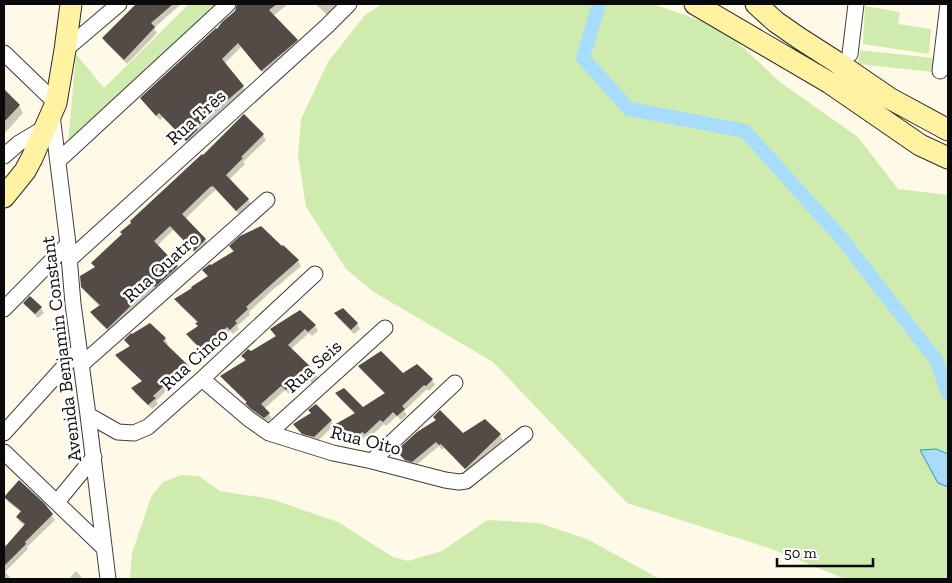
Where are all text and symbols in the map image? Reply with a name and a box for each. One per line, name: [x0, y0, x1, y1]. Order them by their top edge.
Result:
street label: Rua Três: [161, 84, 231, 150]
street label: Rua Quatro: [118, 227, 204, 307]
street label: Avenida Benjamin Constant: [36, 235, 86, 463]
street label: Rua Cinco: [156, 323, 233, 395]
street label: Rua Seis: [280, 335, 346, 397]
street label: Rua Oito: [328, 420, 404, 460]
scale bar: [777, 536, 873, 568]
text: 50 m: [784, 544, 817, 562]

